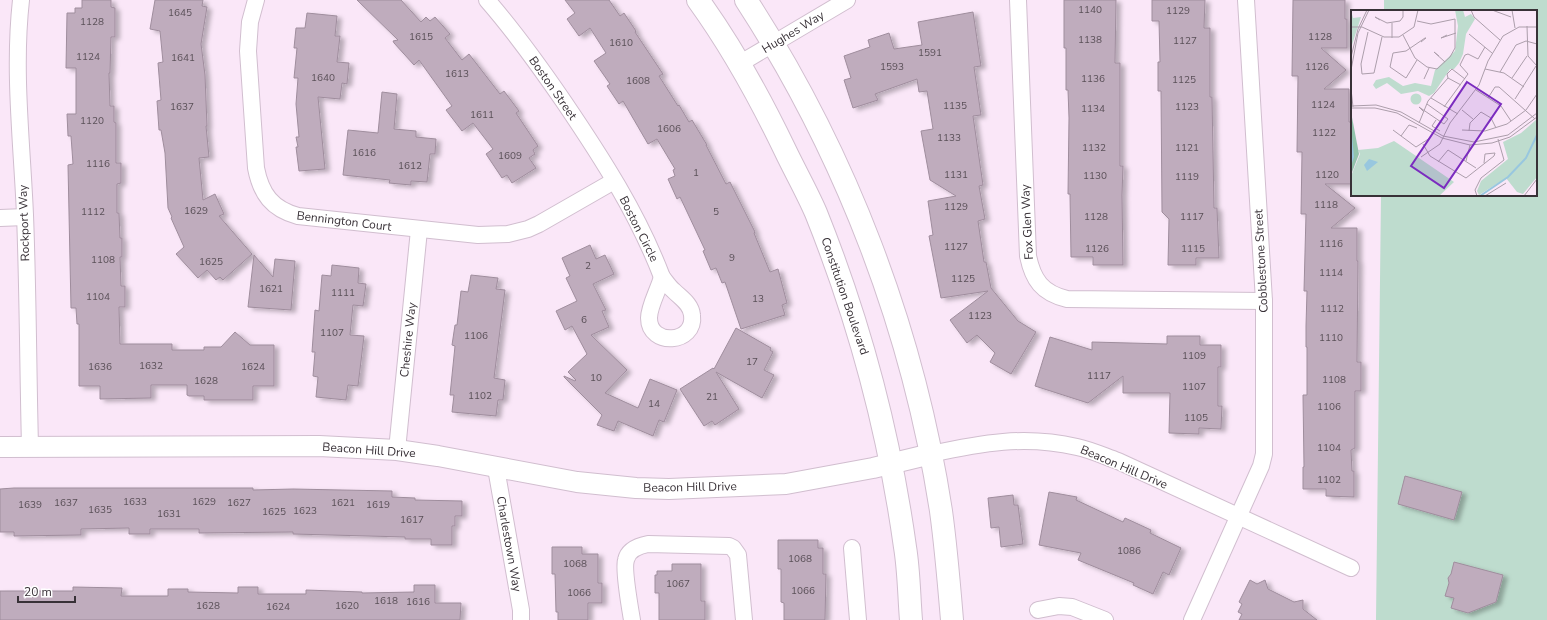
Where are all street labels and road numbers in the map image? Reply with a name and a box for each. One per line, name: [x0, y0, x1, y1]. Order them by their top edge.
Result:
street label: Hughes Way: [759, 7, 828, 57]
street label: Boston Street: [525, 53, 581, 124]
street label: Fox Glen Way: [1017, 183, 1037, 260]
street label: Rockport Way: [15, 184, 33, 262]
street label: Boston Circle: [616, 193, 662, 265]
street label: Bennington Court: [296, 207, 393, 235]
street label: Cobblestone Street: [1250, 208, 1272, 313]
street label: Constitution Boulevard: [817, 235, 873, 357]
street label: Cheshire Way: [396, 301, 420, 378]
street label: Beacon Hill Drive: [322, 439, 416, 461]
street label: Beacon Hill Drive: [1078, 441, 1170, 493]
street label: Beacon Hill Drive: [643, 478, 737, 496]
street label: Charlestown Way: [493, 495, 525, 594]

